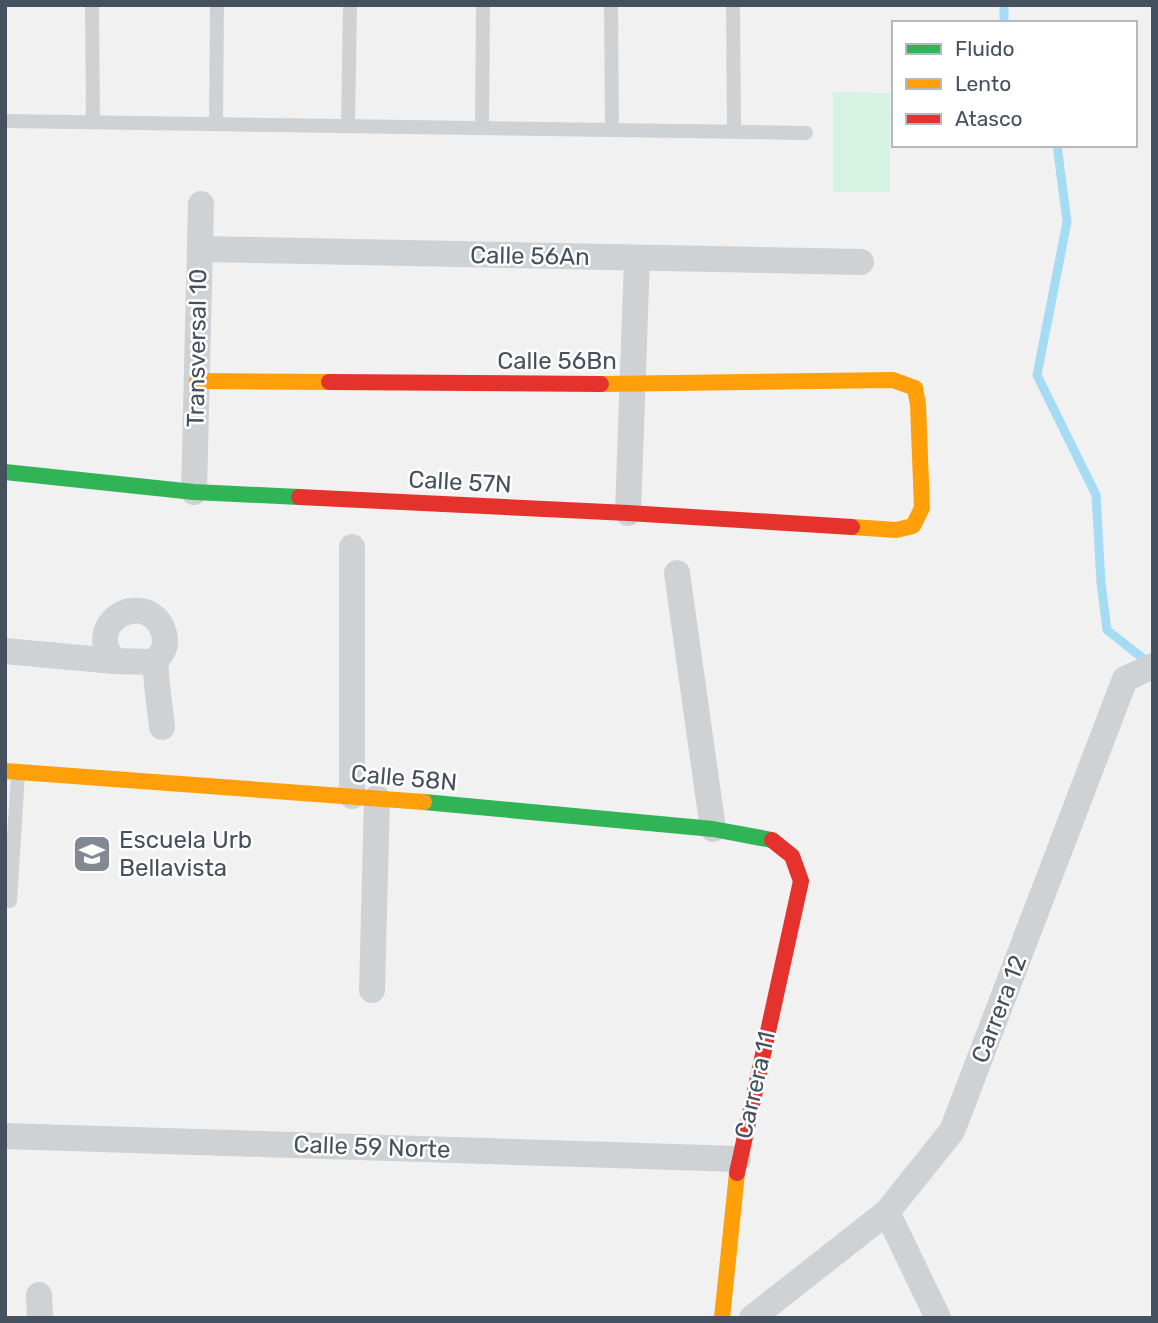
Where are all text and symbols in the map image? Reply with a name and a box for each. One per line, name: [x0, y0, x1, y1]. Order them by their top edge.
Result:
legend: [892, 21, 1137, 147]
text: Fluido: [955, 36, 1015, 61]
text: Lento: [955, 71, 1011, 96]
text: Atasco: [955, 106, 1023, 131]
street label: Calle 56An: [470, 241, 590, 271]
street label: Transversal 10: [182, 268, 212, 428]
street label: Calle 56Bn: [497, 347, 617, 375]
street label: Calle 57N: [408, 465, 512, 499]
street label: Calle 58N: [350, 759, 458, 797]
place label: Escuela Urb Bellavista: [119, 826, 252, 882]
school or university icon: Escuela Urb Bellavista: [71, 833, 113, 875]
street label: Carrera 12: [966, 951, 1032, 1067]
street label: Carrera 11: [729, 1029, 781, 1141]
street label: Calle 59 Norte: [293, 1130, 451, 1164]

